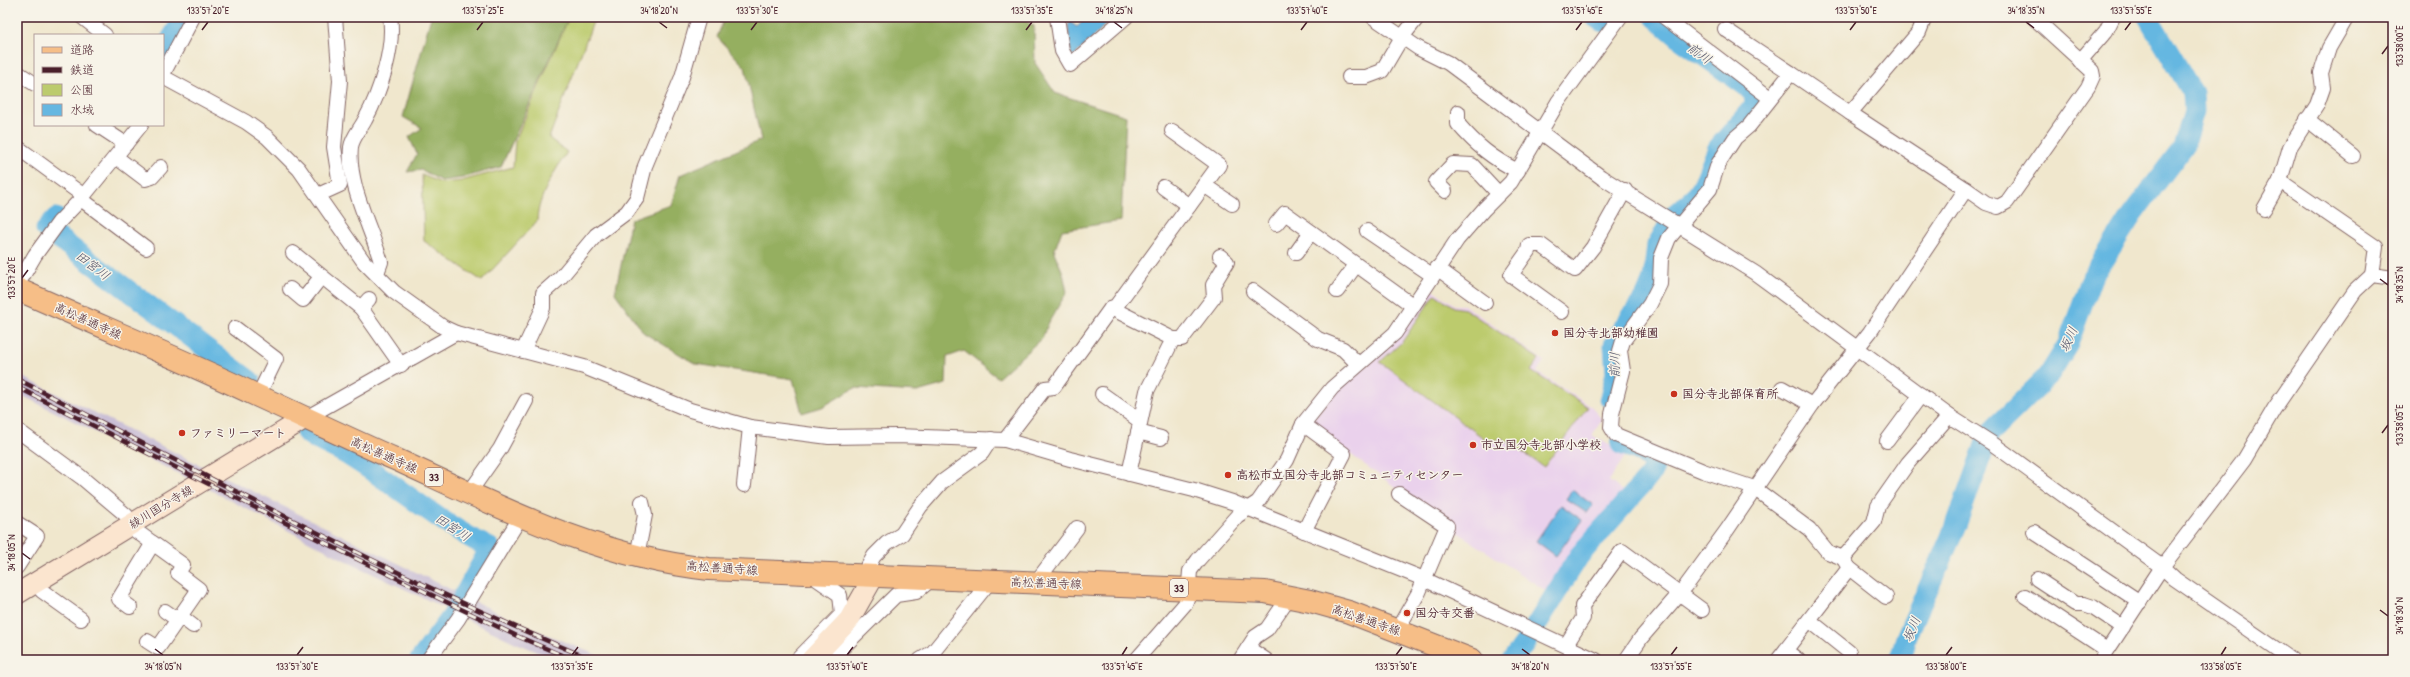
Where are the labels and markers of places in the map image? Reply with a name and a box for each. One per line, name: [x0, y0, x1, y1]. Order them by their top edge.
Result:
place label: 国分寺北部幼稚園: [1563, 324, 1659, 341]
marker: 国分寺北部幼稚園: [1550, 328, 1560, 338]
place label: 国分寺北部保育所: [1682, 385, 1779, 402]
marker: 国分寺北部保育所: [1669, 389, 1679, 399]
place label: ファミリーマート: [190, 424, 286, 441]
marker: ファミリーマート: [177, 428, 187, 438]
place label: 市立国分寺北部小学校: [1481, 436, 1601, 453]
marker: 市立国分寺北部小学校: [1468, 440, 1478, 450]
place label: 高松市立国分寺北部コミュニティセンター: [1236, 466, 1463, 483]
marker: 高松市立国分寺北部コミュニティセンター: [1223, 470, 1233, 480]
place label: 国分寺交番: [1415, 604, 1475, 621]
marker: 国分寺交番: [1402, 608, 1412, 618]

